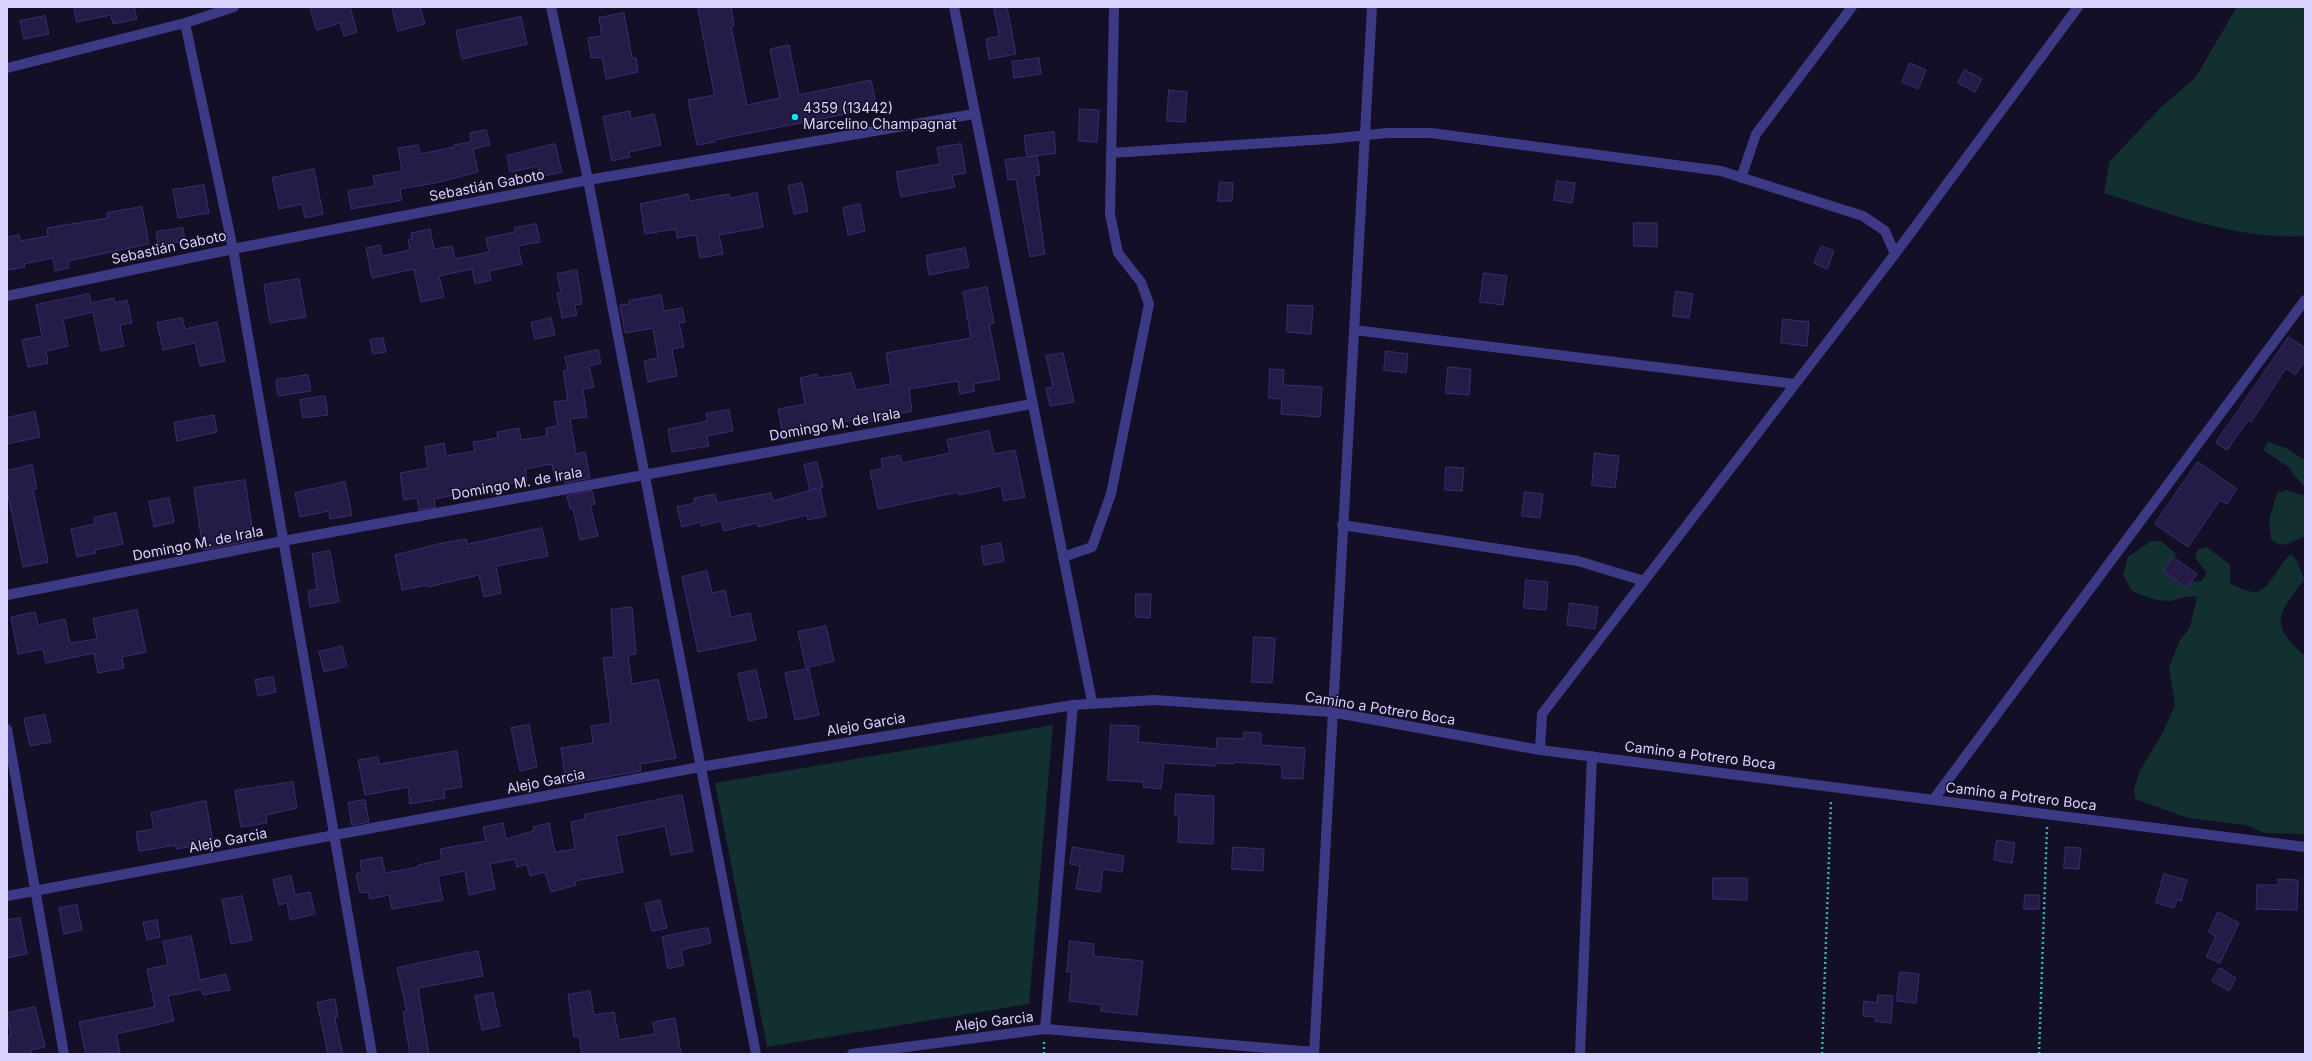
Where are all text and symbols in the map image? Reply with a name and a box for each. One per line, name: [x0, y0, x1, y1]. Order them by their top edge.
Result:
place label: 4359 (13442) Marcelino Champagnat: [803, 101, 957, 134]
marker: 4359 (13442) Marcelino Champagnat: [790, 112, 800, 122]
street label: Sebastián Gaboto: [428, 167, 546, 205]
street label: Sebastián Gaboto: [110, 228, 228, 268]
street label: Domingo M. de Irala: [768, 405, 902, 445]
street label: Domingo M. de Irala: [450, 464, 584, 504]
street label: Domingo M. de Irala: [131, 523, 265, 565]
street label: Camino a Potrero Boca: [1304, 689, 1456, 729]
street label: Alejo Garcia: [825, 710, 907, 740]
street label: Camino a Potrero Boca: [1623, 738, 1777, 774]
street label: Alejo Garcia: [505, 766, 587, 798]
street label: Camino a Potrero Boca: [1944, 779, 2098, 815]
street label: Alejo Garcia: [187, 825, 269, 857]
street label: Alejo Garcia: [954, 1009, 1034, 1035]

